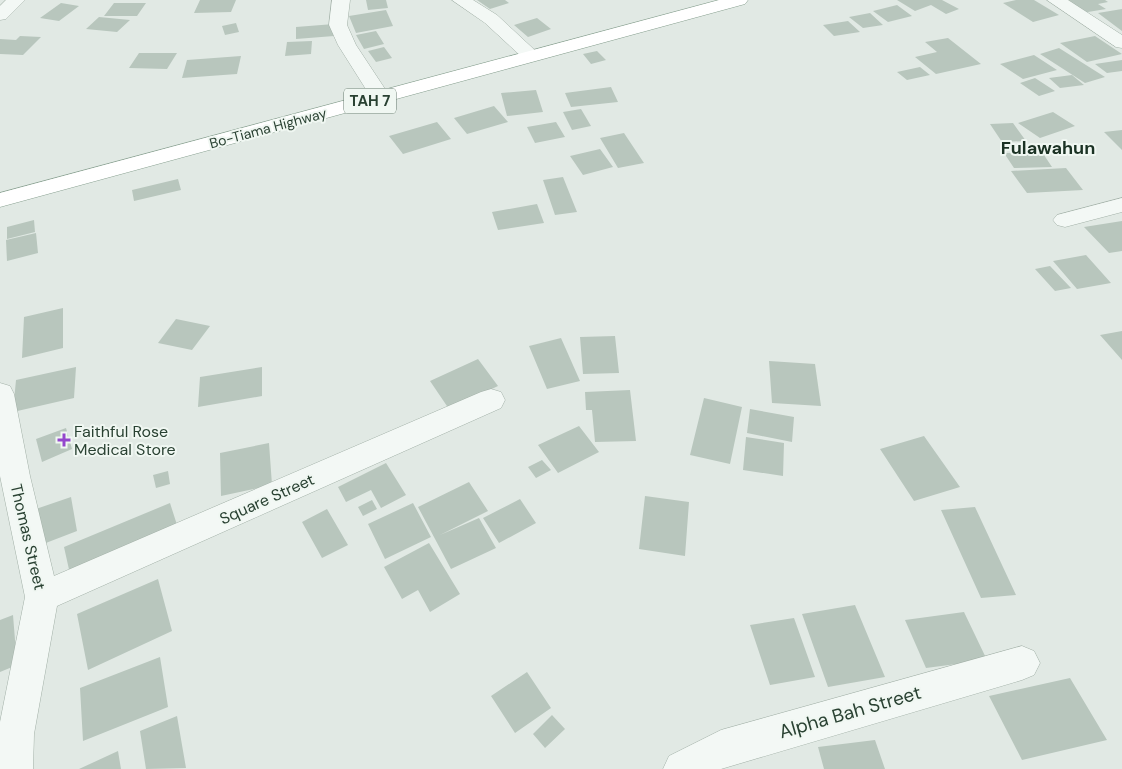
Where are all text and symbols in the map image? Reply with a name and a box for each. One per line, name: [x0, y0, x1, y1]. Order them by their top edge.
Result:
road number: TAH 7: [344, 88, 396, 114]
street label: Bo-Tiama Highway: [207, 104, 329, 152]
district label: Fulawahun: [1001, 136, 1095, 160]
place label: Faithful Rose Medical Store: [74, 421, 176, 460]
marker: Faithful Rose Medical Store: [58, 434, 70, 446]
street label: Square Street: [216, 469, 318, 529]
street label: Thomas Street: [6, 482, 50, 592]
street label: Alpha Bah Street: [776, 680, 924, 744]

